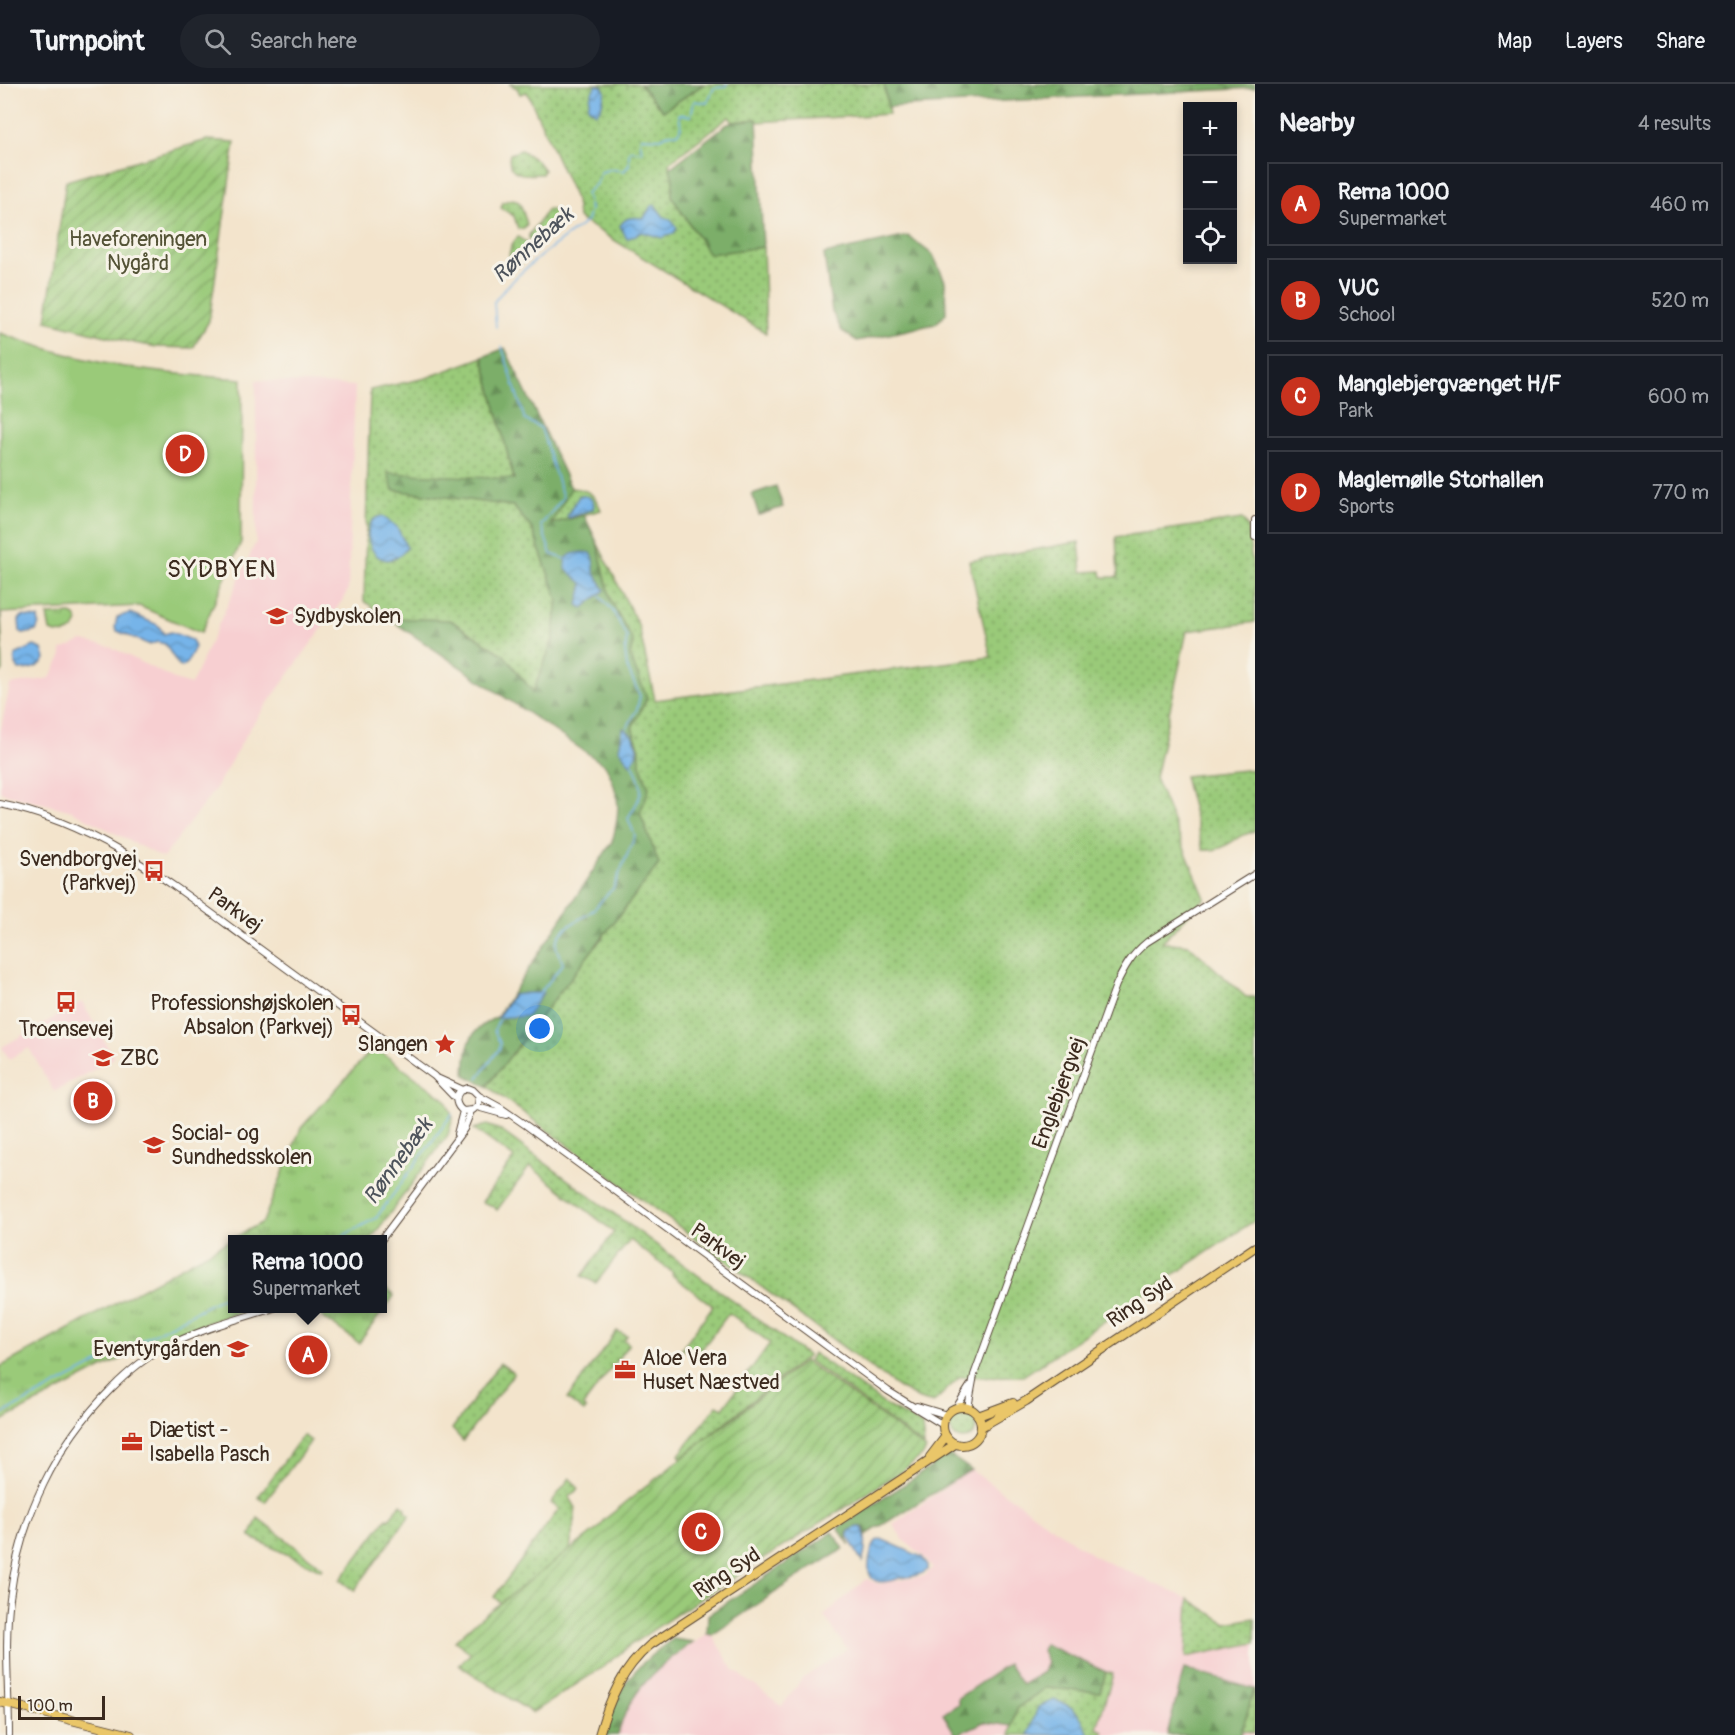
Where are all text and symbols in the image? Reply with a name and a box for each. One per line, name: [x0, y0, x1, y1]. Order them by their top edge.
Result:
search box: [180, 14, 600, 68]
text: Turnpoint: [30, 24, 144, 59]
icon: search: [201, 25, 234, 58]
text: Search here: [249, 27, 357, 55]
text: Map: [1497, 28, 1532, 55]
text: Layers: [1565, 28, 1623, 55]
text: Share: [1656, 28, 1705, 55]
map controls: [1183, 102, 1237, 264]
button: +: [1183, 102, 1237, 156]
text: Nearby: [1279, 107, 1355, 139]
text: 4 results: [1638, 111, 1711, 136]
button: −: [1183, 156, 1237, 210]
text: Rema 1000: [1338, 178, 1450, 206]
text: A: [1294, 192, 1307, 217]
text: 460 m: [1650, 192, 1709, 217]
water label: Rønnebæk: [486, 200, 581, 289]
text: Supermarket: [1338, 206, 1447, 231]
button: locate: [1183, 210, 1237, 264]
park label: Haveforeningen Nygård: [69, 226, 207, 277]
text: VUC: [1338, 274, 1379, 302]
text: B: [1295, 288, 1306, 313]
text: 520 m: [1651, 288, 1709, 313]
text: School: [1338, 302, 1395, 327]
text: Manglebjergvænget H/F: [1338, 370, 1562, 398]
text: C: [1294, 384, 1307, 409]
text: 600 m: [1648, 384, 1709, 409]
text: Park: [1338, 398, 1373, 423]
pin: D: [166, 432, 204, 476]
text: Maglemølle Storhallen: [1338, 466, 1544, 494]
text: D: [1294, 480, 1307, 505]
text: 770 m: [1652, 480, 1709, 505]
text: Sports: [1338, 494, 1394, 519]
district label: SYDBYEN: [167, 555, 277, 584]
place label: Sydbyskolen: [294, 603, 401, 630]
school or university icon: Sydbyskolen: [265, 604, 289, 628]
place label: Svendborgvej (Parkvej): [19, 846, 137, 897]
bus stop icon: Svendborgvej (Parkvej): [142, 859, 166, 883]
street label: Parkvej: [202, 881, 268, 939]
bus stop icon: Troensevej: [54, 990, 78, 1014]
place label: Professionshøjskolen Absalon (Parkvej): [150, 990, 334, 1041]
bus stop icon: Professionshøjskolen Absalon (Parkvej): [339, 1003, 363, 1027]
your location: [525, 1014, 554, 1043]
place label: Troensevej: [18, 1016, 114, 1043]
place label: Slangen: [357, 1031, 428, 1058]
place icon: Slangen: [433, 1032, 457, 1056]
street label: Englebjergvej: [1026, 1033, 1092, 1153]
place label: ZBC: [120, 1045, 159, 1072]
school or university icon: ZBC: [91, 1046, 115, 1070]
pin: B: [74, 1078, 112, 1124]
water label: Rønnebæk: [357, 1111, 440, 1210]
place label: Social- og Sundhedsskolen: [171, 1120, 312, 1171]
school or university icon: Social- og Sundhedsskolen: [142, 1133, 166, 1157]
street label: Parkvej: [685, 1217, 751, 1275]
popup: [228, 1235, 387, 1313]
text: Rema 1000: [252, 1248, 363, 1276]
street label: Ring Syd: [1102, 1270, 1178, 1334]
text: Supermarket: [252, 1276, 360, 1301]
pin: A: [288, 1332, 328, 1378]
place label: Eventyrgården: [93, 1336, 221, 1363]
school or university icon: Eventyrgården: [226, 1337, 250, 1361]
place label: Aloe Vera Huset Næstved: [642, 1345, 780, 1396]
office icon: Aloe Vera Huset Næstved: [613, 1358, 637, 1382]
place label: Diætist - Isabella Pasch: [149, 1417, 269, 1468]
office icon: Diætist - Isabella Pasch: [120, 1430, 144, 1454]
pin: C: [682, 1510, 720, 1554]
street label: Ring Syd: [689, 1541, 765, 1605]
scale bar: [18, 1693, 105, 1720]
text: 100 m: [27, 1696, 73, 1716]

